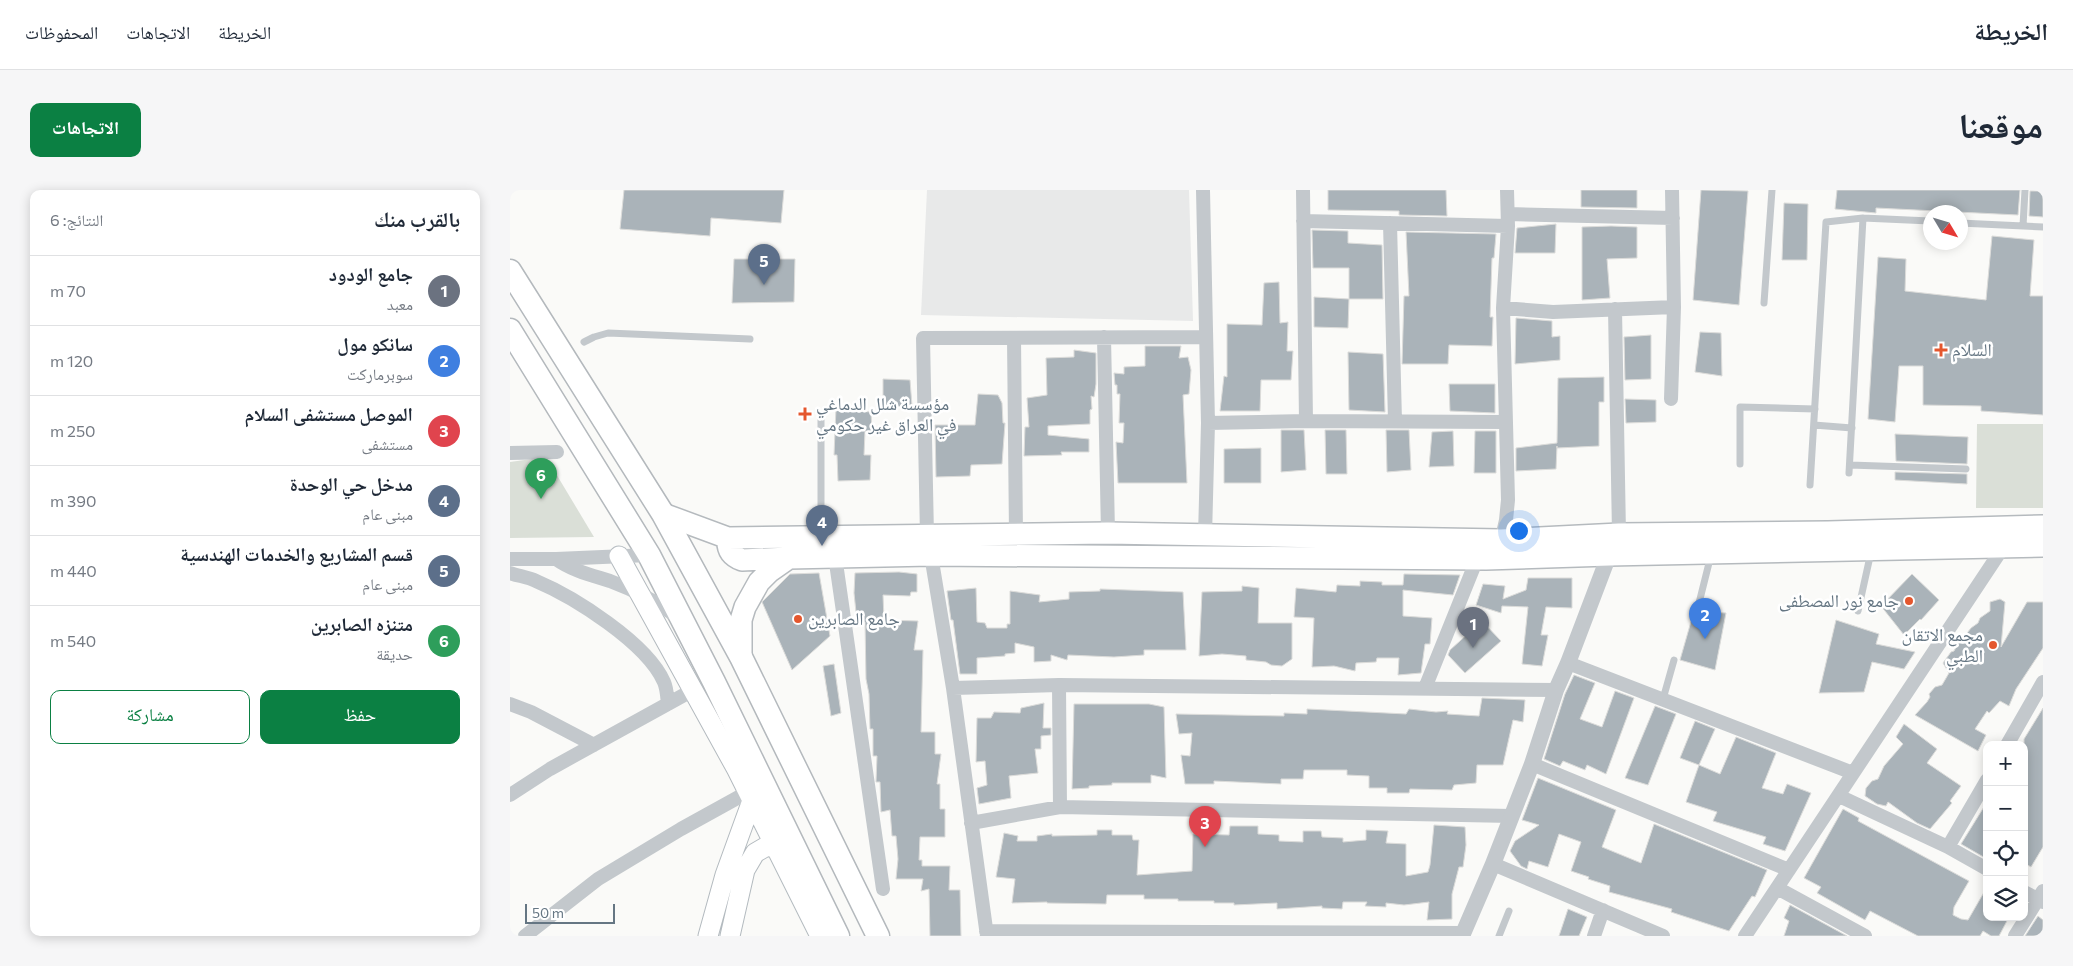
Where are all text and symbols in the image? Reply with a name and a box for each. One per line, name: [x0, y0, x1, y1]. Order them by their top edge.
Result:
text: الخريطة: [1974, 16, 2048, 45]
text: المحفوظات: [25, 21, 98, 43]
text: الاتجاهات: [126, 21, 190, 43]
text: الخريطة: [218, 21, 271, 43]
text: موقعنا: [1958, 102, 2043, 145]
button: الاتجاهات: [30, 103, 141, 157]
north arrow: [1923, 205, 1968, 250]
text: بالقرب منك: [374, 206, 460, 231]
text: النتائج: 6: [50, 210, 103, 229]
pin: 5: [748, 244, 780, 285]
text: جامع الودود: [329, 262, 413, 285]
text: 70 m: [50, 281, 86, 300]
text: 1: [440, 281, 448, 300]
text: معبد: [387, 294, 413, 313]
text: سانكو مول: [337, 332, 413, 355]
place label: السلام: [1952, 338, 1992, 362]
marker: السلام: [1934, 343, 1948, 357]
text: 120 m: [50, 351, 93, 370]
text: 2: [439, 351, 449, 370]
text: سوبرماركت: [347, 364, 413, 383]
place label: مؤسسة شلل الدماغي في العراق غير حكومي: [816, 392, 957, 440]
text: الموصل مستشفى السلام: [245, 402, 413, 425]
marker: مؤسسة شلل الدماغي في العراق غير حكومي: [798, 407, 812, 421]
text: 250 m: [50, 421, 96, 440]
text: 3: [439, 421, 449, 440]
text: مستشفى: [362, 434, 413, 453]
pin: 6: [525, 458, 557, 499]
text: مدخل حي الوحدة: [290, 472, 413, 495]
text: 390 m: [50, 491, 96, 510]
text: 4: [439, 491, 449, 510]
text: مبنى عام: [362, 504, 413, 523]
pin: 4: [806, 505, 838, 546]
your location: [1506, 518, 1532, 544]
text: قسم المشاريع والخدمات الهندسية: [180, 542, 413, 565]
text: 440 m: [50, 561, 97, 580]
text: 5: [439, 561, 449, 580]
text: مبنى عام: [362, 574, 413, 593]
place label: جامع نور المصطفى: [1779, 589, 1899, 613]
marker: جامع نور المصطفى: [1903, 595, 1915, 607]
pin: 2: [1689, 598, 1721, 639]
place label: جامع الصابرين: [808, 607, 900, 631]
pin: 1: [1457, 607, 1489, 648]
text: متنزه الصابرين: [311, 612, 413, 635]
marker: جامع الصابرين: [792, 613, 804, 625]
place label: مجمع الاتقان الطبي: [1901, 623, 1983, 671]
text: 540 m: [50, 631, 96, 650]
text: 6: [439, 631, 449, 650]
marker: مجمع الاتقان الطبي: [1987, 639, 1999, 651]
text: حديقة: [376, 644, 413, 663]
button: مشاركة: [50, 690, 250, 744]
button: حفظ: [260, 690, 460, 744]
map controls: [1983, 741, 2028, 921]
button: +: [1983, 741, 2028, 786]
button: −: [1983, 786, 2028, 831]
pin: 3: [1189, 806, 1221, 847]
button: locate: [1983, 831, 2028, 876]
button: layers: [1983, 876, 2028, 921]
scale bar: [525, 901, 615, 924]
text: 50 m: [532, 904, 564, 921]

